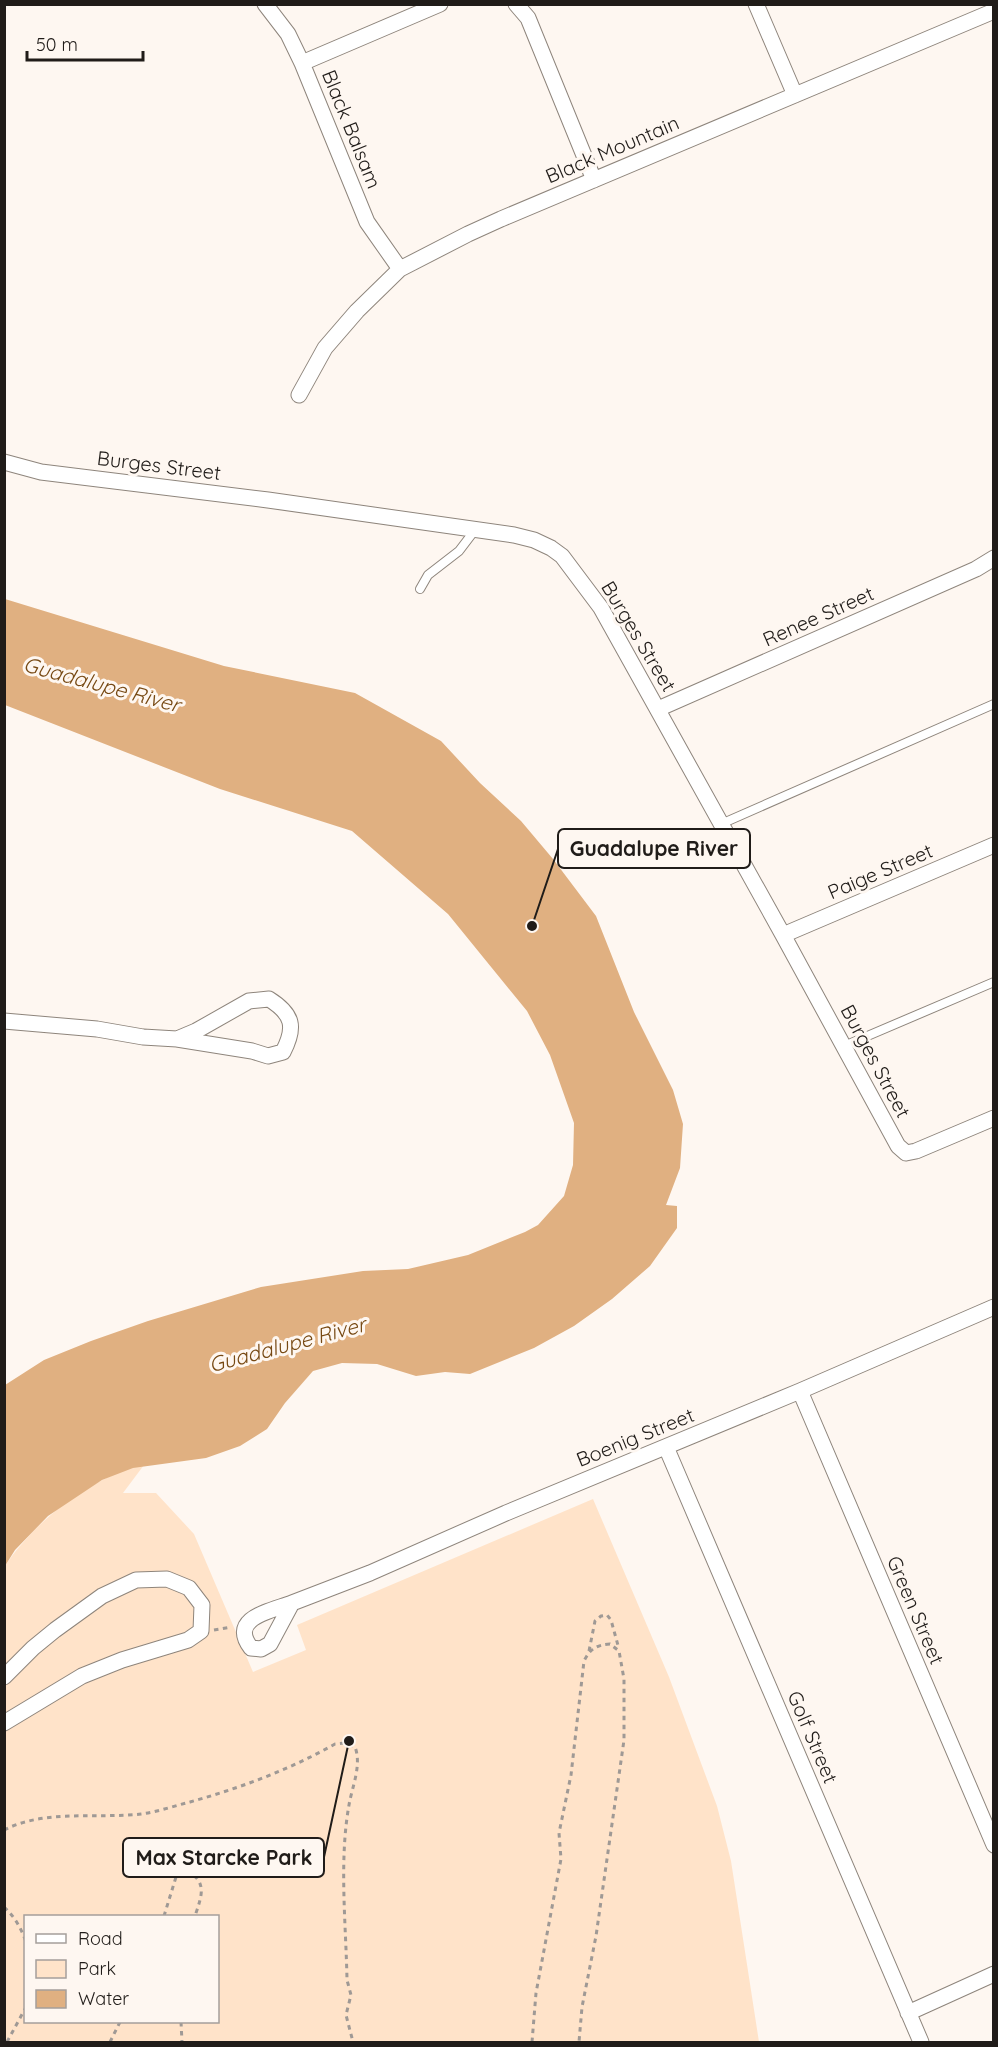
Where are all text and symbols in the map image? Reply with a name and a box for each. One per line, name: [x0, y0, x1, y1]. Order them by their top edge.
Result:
scale bar: [27, 24, 142, 62]
text: 50 m: [36, 33, 78, 56]
street label: Black Balsam: [317, 66, 387, 192]
street label: Black Mountain: [542, 110, 682, 188]
street label: Burges Street: [96, 445, 223, 485]
street label: Burges Street: [596, 576, 682, 696]
street label: Renee Street: [759, 580, 878, 652]
water label: Guadalupe River: [21, 651, 186, 718]
callout: Guadalupe River: [558, 829, 750, 868]
text: Guadalupe River: [570, 835, 738, 861]
street label: Paige Street: [824, 838, 936, 904]
street label: Burges Street: [836, 1000, 916, 1122]
water label: Guadalupe River: [206, 1310, 371, 1377]
street label: Boenig Street: [572, 1402, 698, 1472]
street label: Green Street: [882, 1552, 950, 1668]
street label: Golf Street: [782, 1687, 844, 1787]
callout: Max Starcke Park: [123, 1838, 324, 1877]
text: Max Starcke Park: [136, 1844, 313, 1870]
legend: [24, 1915, 219, 2023]
text: Road: [78, 1927, 123, 1950]
text: Park: [78, 1957, 116, 1980]
text: Water: [78, 1987, 129, 2010]

